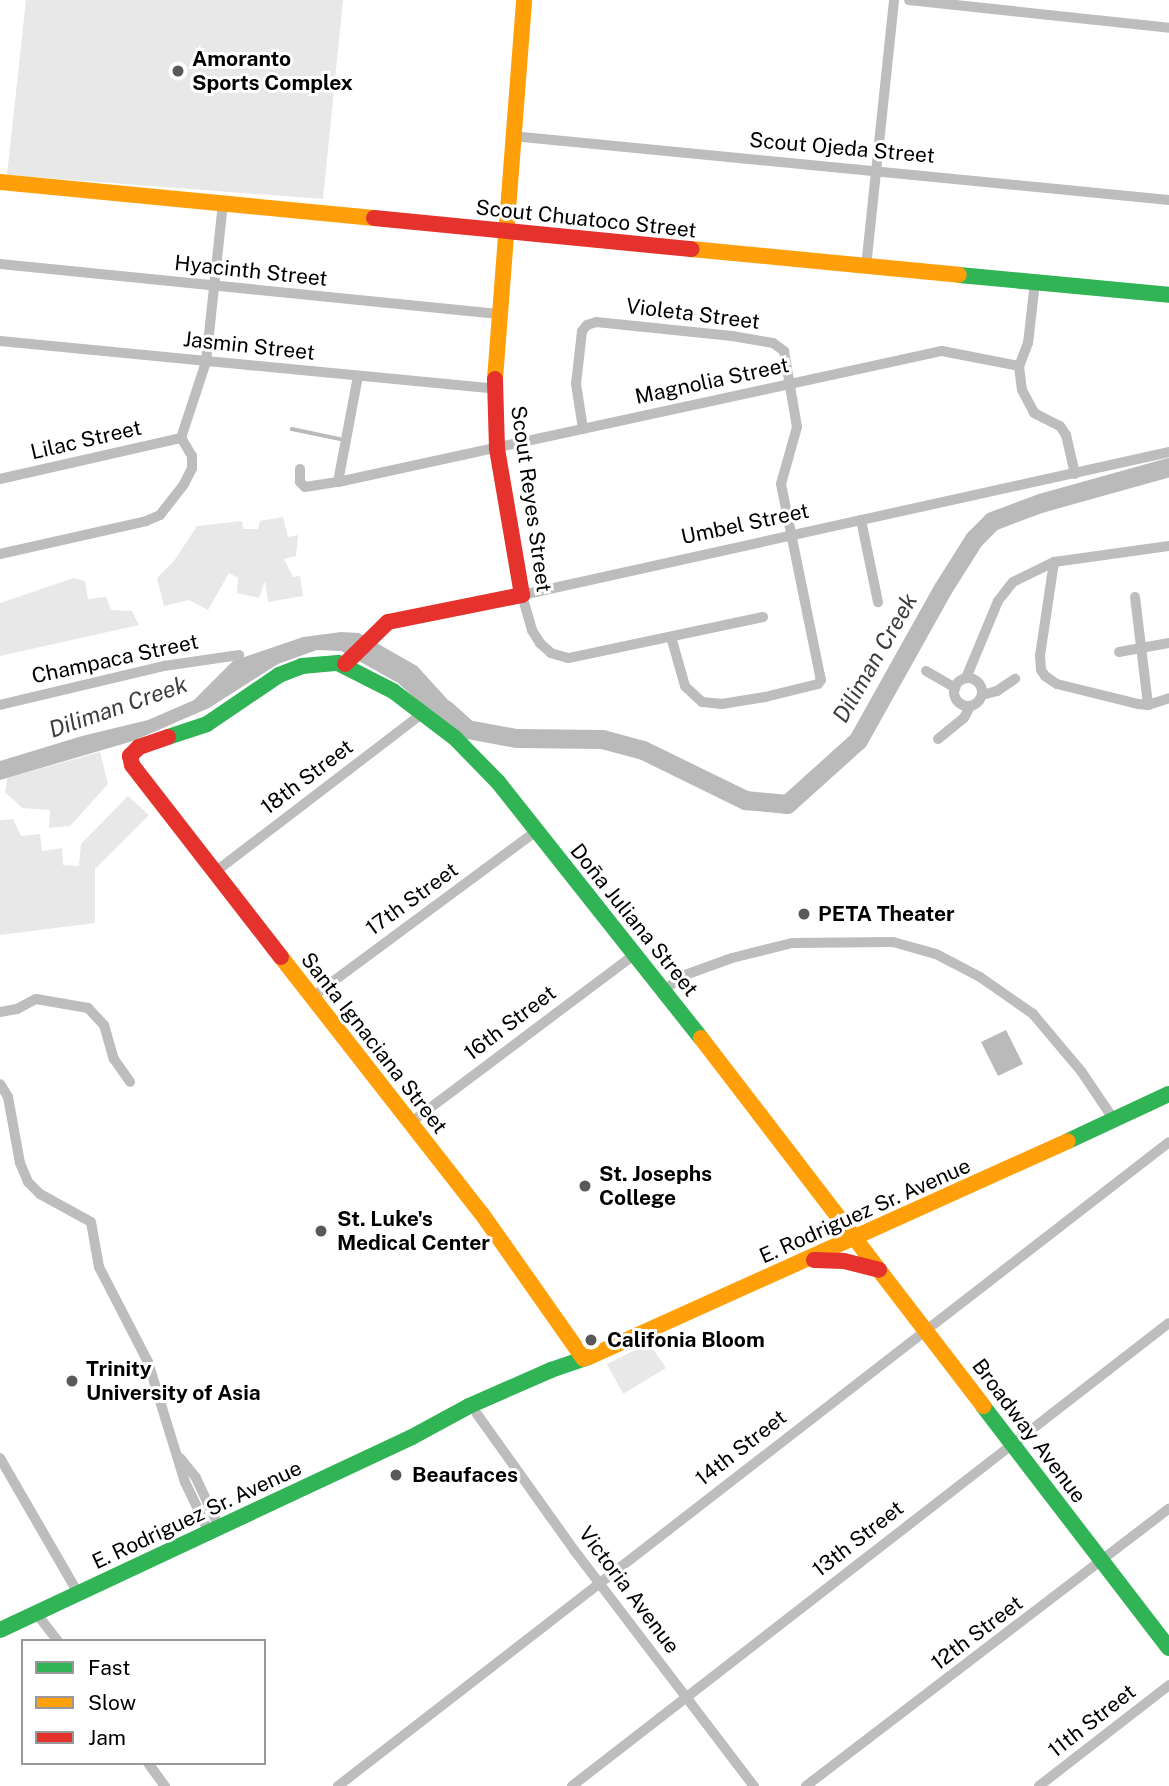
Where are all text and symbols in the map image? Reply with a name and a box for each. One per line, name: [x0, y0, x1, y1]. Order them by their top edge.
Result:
place label: Amoranto Sports Complex: [192, 46, 353, 96]
marker: Amoranto Sports Complex: [170, 63, 186, 79]
street label: Scout Ojeda Street: [748, 127, 936, 169]
street label: Scout Chuatoco Street: [474, 195, 698, 243]
street label: Hyacinth Street: [173, 250, 329, 292]
street label: Violeta Street: [625, 293, 761, 335]
street label: Jasmin Street: [182, 327, 316, 365]
street label: Magnolia Street: [633, 352, 791, 410]
street label: Scout Reyes Street: [505, 404, 557, 594]
street label: Lilac Street: [28, 415, 144, 465]
street label: Umbel Street: [679, 498, 811, 550]
water label: Diliman Creek: [827, 588, 923, 728]
street label: Champaca Street: [29, 629, 201, 689]
water label: Diliman Creek: [45, 670, 191, 744]
street label: 18th Street: [256, 734, 358, 820]
street label: Doña Juliana Street: [565, 839, 703, 1001]
street label: 17th Street: [361, 857, 463, 941]
place label: PETA Theater: [818, 901, 955, 927]
marker: PETA Theater: [796, 906, 812, 922]
street label: Santa Ignaciana Street: [295, 947, 453, 1139]
street label: 16th Street: [459, 980, 561, 1066]
street label: E. Rodriguez Sr. Avenue: [755, 1153, 975, 1269]
place label: St. Josephs College: [599, 1161, 712, 1211]
marker: St. Josephs College: [577, 1178, 593, 1194]
place label: St. Luke's Medical Center: [337, 1206, 490, 1256]
marker: St. Luke's Medical Center: [311, 1221, 331, 1241]
place label: Califonia Bloom: [607, 1327, 765, 1353]
marker: Califonia Bloom: [581, 1330, 601, 1350]
street label: Broadway Avenue: [967, 1354, 1091, 1508]
place label: Trinity University of Asia: [86, 1356, 261, 1406]
marker: Trinity University of Asia: [64, 1373, 80, 1389]
street label: 14th Street: [691, 1405, 791, 1491]
street label: E. Rodriguez Sr. Avenue: [88, 1455, 306, 1575]
place label: Beaufaces: [412, 1462, 518, 1488]
marker: Beaufaces: [386, 1465, 406, 1485]
street label: 13th Street: [807, 1496, 909, 1582]
street label: Victoria Avenue: [573, 1522, 685, 1658]
street label: 12th Street: [926, 1591, 1028, 1675]
legend: [21, 1639, 266, 1765]
text: Fast: [88, 1655, 130, 1680]
street label: 11th Street: [1043, 1679, 1141, 1763]
text: Slow: [88, 1690, 136, 1715]
text: Jam: [88, 1725, 126, 1750]

